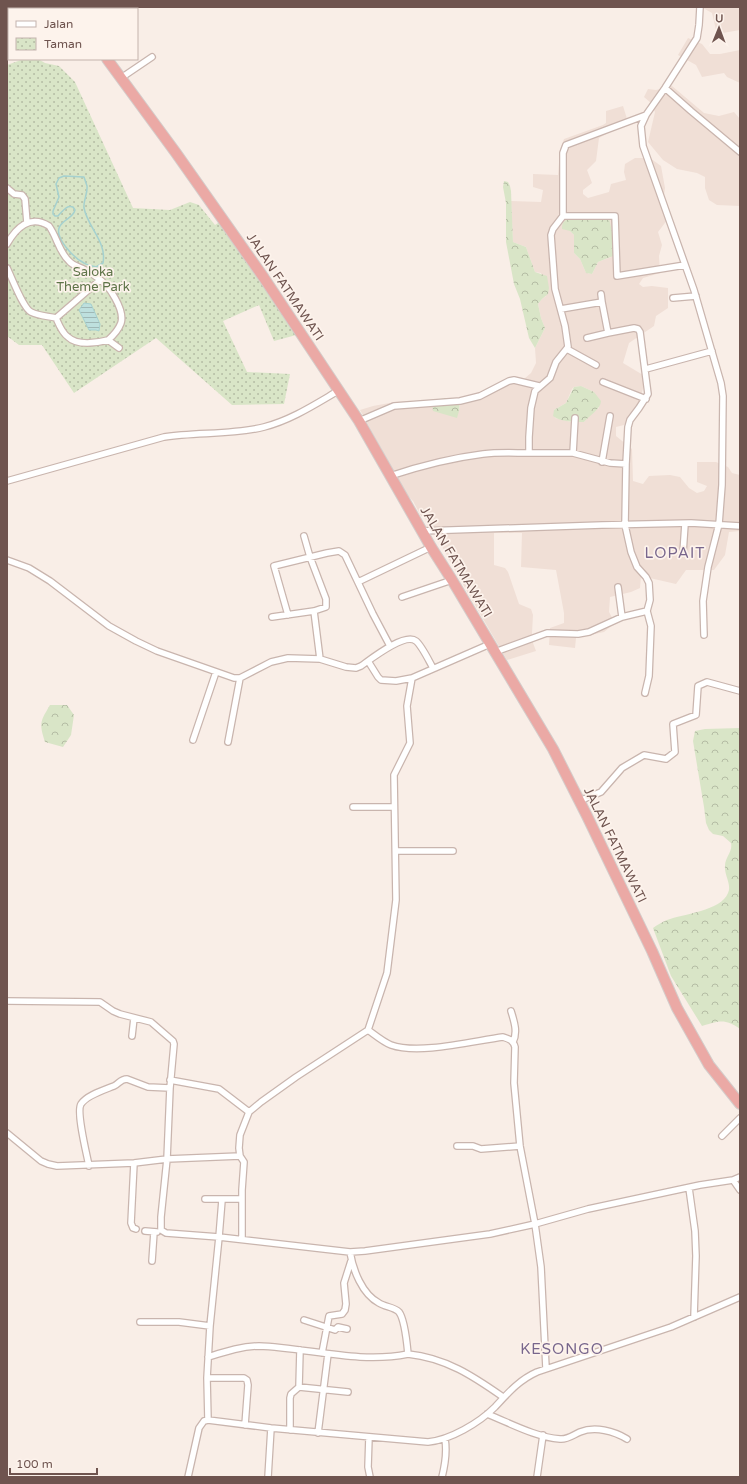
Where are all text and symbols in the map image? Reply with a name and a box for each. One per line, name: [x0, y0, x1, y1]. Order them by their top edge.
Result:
legend: [8, 8, 138, 60]
north arrow: [699, 8, 739, 48]
text: U: [715, 12, 723, 25]
text: Jalan: [44, 17, 73, 31]
text: Taman: [44, 37, 82, 51]
street label: JALAN FATMAWATI: [243, 230, 327, 344]
park label: Saloka Theme Park: [56, 264, 130, 295]
street label: JALAN FATMAWATI: [417, 504, 495, 620]
district label: LOPAIT: [645, 544, 705, 562]
street label: JALAN FATMAWATI: [580, 785, 650, 905]
district label: KESONGO: [520, 1340, 604, 1358]
scale bar: [10, 1450, 97, 1476]
text: 100 m: [16, 1457, 53, 1471]

